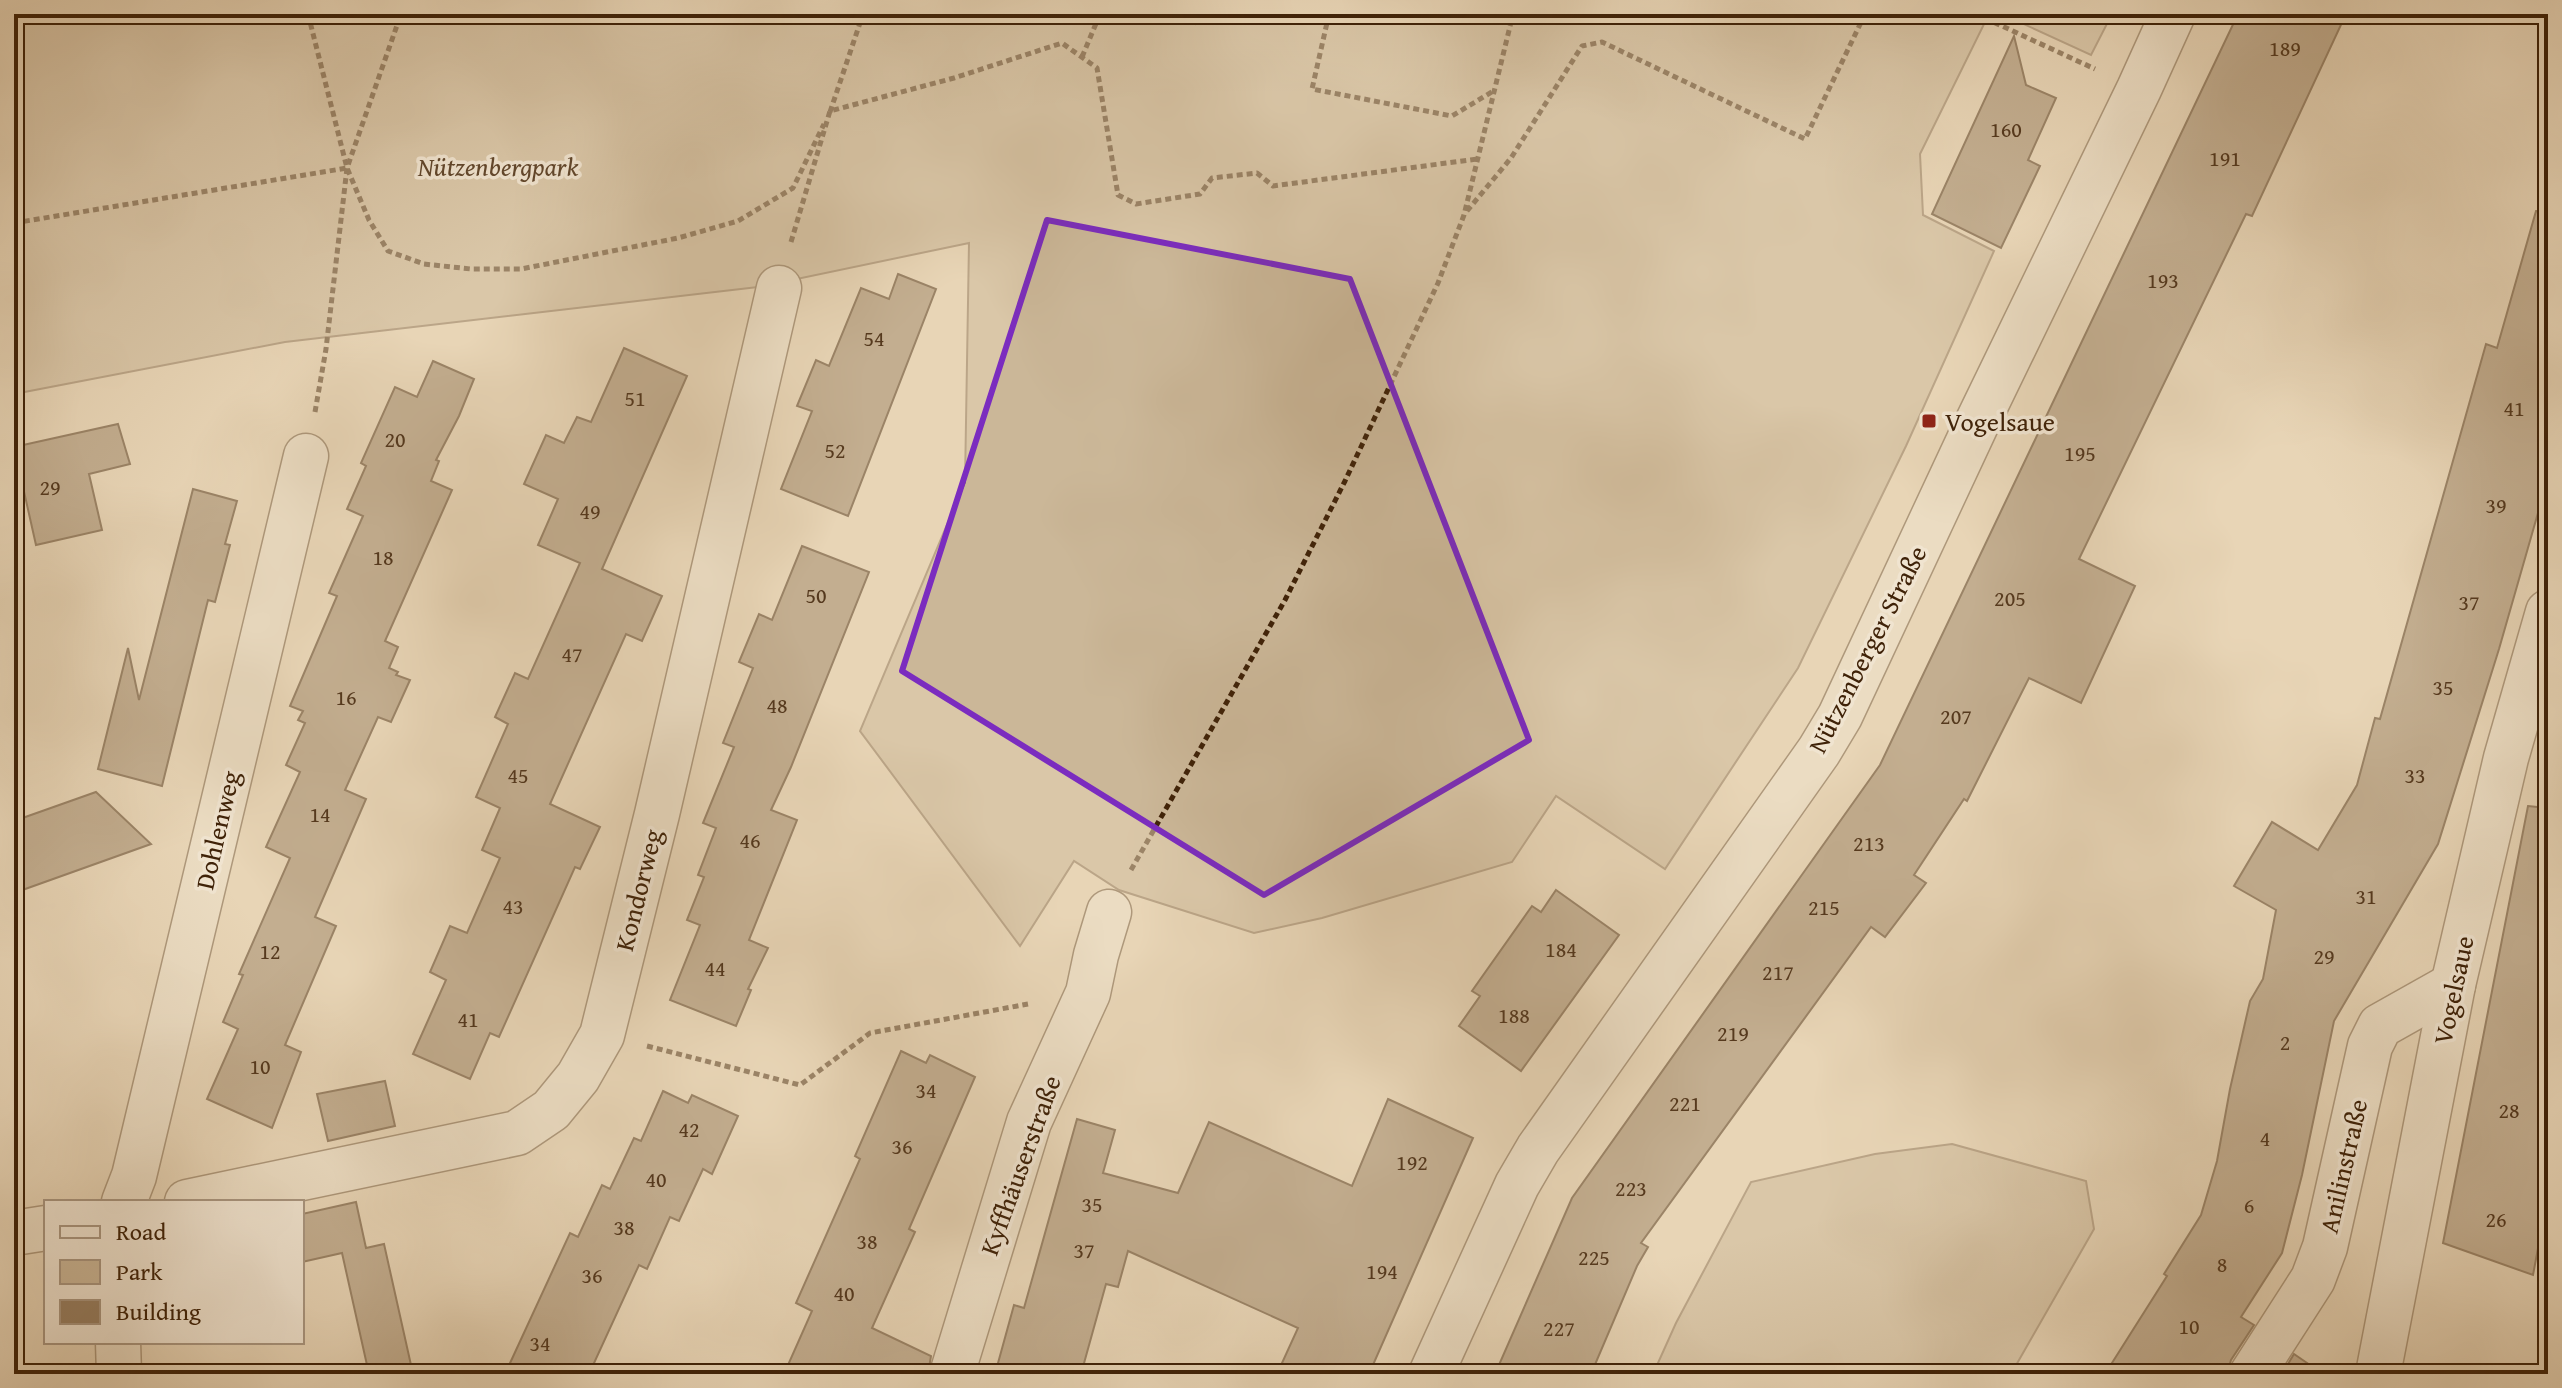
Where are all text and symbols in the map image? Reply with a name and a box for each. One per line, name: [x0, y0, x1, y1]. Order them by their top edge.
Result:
house number: 189: [2269, 32, 2301, 64]
house number: 160: [1990, 113, 2022, 145]
house number: 191: [2209, 142, 2241, 174]
park label: Nützenbergpark: [417, 147, 578, 186]
house number: 193: [2147, 264, 2179, 296]
house number: 54: [863, 322, 885, 354]
house number: 51: [624, 382, 646, 414]
house number: 41: [2503, 392, 2525, 424]
place label: Vogelsaue: [1945, 402, 2055, 441]
marker: Vogelsaue: [1920, 412, 1938, 430]
house number: 20: [384, 423, 406, 455]
house number: 52: [824, 434, 846, 466]
house number: 195: [2064, 437, 2096, 469]
house number: 29: [39, 471, 61, 503]
house number: 39: [2485, 489, 2507, 521]
house number: 49: [579, 495, 601, 527]
street label: Nützenberger Straße: [1798, 538, 1936, 760]
house number: 18: [372, 541, 394, 573]
house number: 50: [805, 579, 827, 611]
house number: 205: [1994, 582, 2026, 614]
house number: 37: [2458, 586, 2480, 618]
house number: 47: [561, 638, 583, 670]
house number: 35: [2432, 671, 2454, 703]
house number: 16: [335, 681, 357, 713]
house number: 48: [766, 689, 788, 721]
house number: 207: [1940, 700, 1972, 732]
house number: 45: [507, 759, 529, 791]
house number: 33: [2404, 759, 2426, 791]
street label: Dohlenweg: [184, 767, 250, 893]
house number: 14: [309, 798, 331, 830]
house number: 46: [739, 824, 761, 856]
street label: Kondorweg: [604, 825, 672, 955]
house number: 213: [1853, 827, 1885, 859]
house number: 31: [2355, 880, 2377, 912]
house number: 43: [502, 890, 524, 922]
house number: 215: [1808, 891, 1840, 923]
street label: Vogelsaue: [2422, 932, 2484, 1048]
house number: 184: [1545, 933, 1577, 965]
house number: 12: [259, 935, 281, 967]
house number: 29: [2313, 940, 2335, 972]
house number: 44: [704, 952, 726, 984]
house number: 217: [1762, 956, 1794, 988]
house number: 188: [1498, 999, 1530, 1031]
house number: 41: [457, 1003, 479, 1035]
house number: 219: [1717, 1017, 1749, 1049]
house number: 2: [2280, 1026, 2290, 1058]
house number: 10: [249, 1050, 271, 1082]
street label: Kyffhäuserstraße: [969, 1070, 1071, 1260]
house number: 34: [915, 1074, 937, 1106]
house number: 221: [1669, 1087, 1701, 1119]
house number: 28: [2498, 1094, 2520, 1126]
street label: Anilinstraße: [2309, 1095, 2377, 1237]
house number: 42: [678, 1113, 700, 1145]
house number: 4: [2260, 1122, 2270, 1154]
house number: 36: [891, 1130, 913, 1162]
house number: 192: [1396, 1146, 1428, 1178]
house number: 40: [645, 1163, 667, 1195]
house number: 223: [1615, 1172, 1647, 1204]
house number: 35: [1081, 1188, 1103, 1220]
house number: 6: [2244, 1189, 2254, 1221]
legend: [44, 1200, 304, 1344]
house number: 26: [2485, 1203, 2507, 1235]
house number: 38: [613, 1211, 635, 1243]
text: Road: [116, 1214, 166, 1249]
house number: 38: [856, 1225, 878, 1257]
house number: 37: [1073, 1234, 1095, 1266]
house number: 225: [1578, 1241, 1610, 1273]
house number: 8: [2217, 1248, 2227, 1280]
text: Park: [116, 1254, 163, 1289]
house number: 194: [1366, 1255, 1398, 1287]
house number: 36: [581, 1259, 603, 1291]
house number: 40: [833, 1277, 855, 1309]
text: Building: [116, 1294, 201, 1329]
house number: 10: [2178, 1310, 2200, 1342]
house number: 227: [1543, 1312, 1575, 1344]
house number: 34: [529, 1327, 551, 1359]

